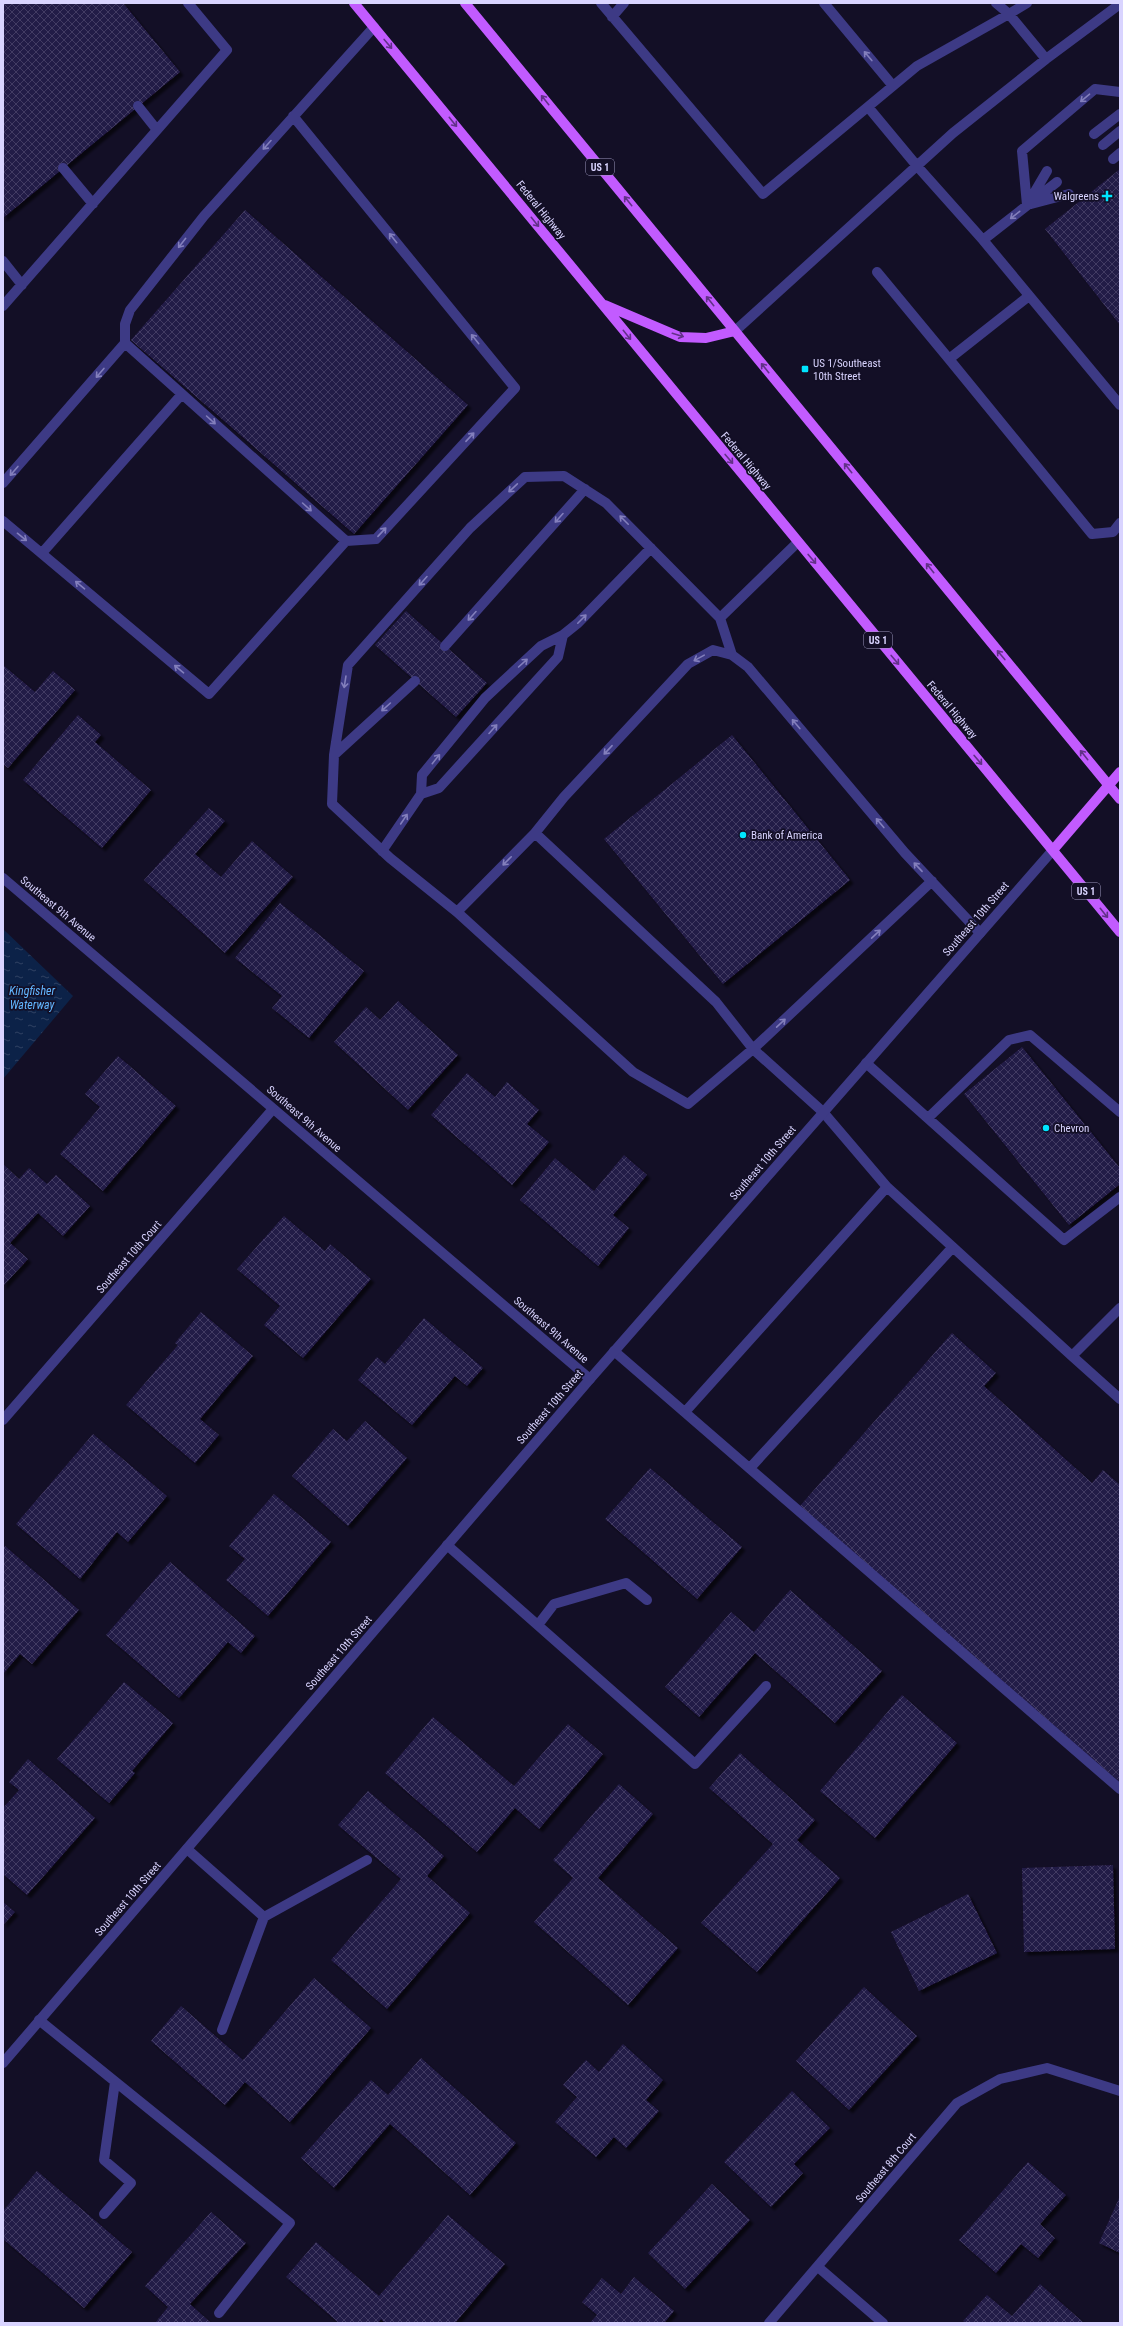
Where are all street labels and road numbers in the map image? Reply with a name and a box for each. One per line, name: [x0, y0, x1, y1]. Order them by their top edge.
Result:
road number: US 1: [586, 159, 614, 175]
street label: Federal Highway: [513, 178, 569, 242]
street label: Federal Highway: [718, 429, 774, 493]
road number: US 1: [864, 632, 892, 648]
street label: Federal Highway: [924, 678, 980, 742]
street label: Southeast 9th Avenue: [18, 874, 98, 944]
street label: Southeast 10th Street: [940, 879, 1012, 959]
road number: US 1: [1072, 883, 1100, 899]
street label: Southeast 9th Avenue: [264, 1083, 344, 1155]
street label: Southeast 10th Street: [727, 1123, 799, 1203]
street label: Southeast 10th Court: [94, 1218, 164, 1296]
street label: Southeast 9th Avenue: [511, 1294, 591, 1366]
street label: Southeast 10th Street: [514, 1367, 586, 1447]
street label: Southeast 10th Street: [303, 1613, 375, 1693]
street label: Southeast 10th Street: [92, 1859, 164, 1939]
street label: Southeast 8th Court: [853, 2131, 919, 2205]

